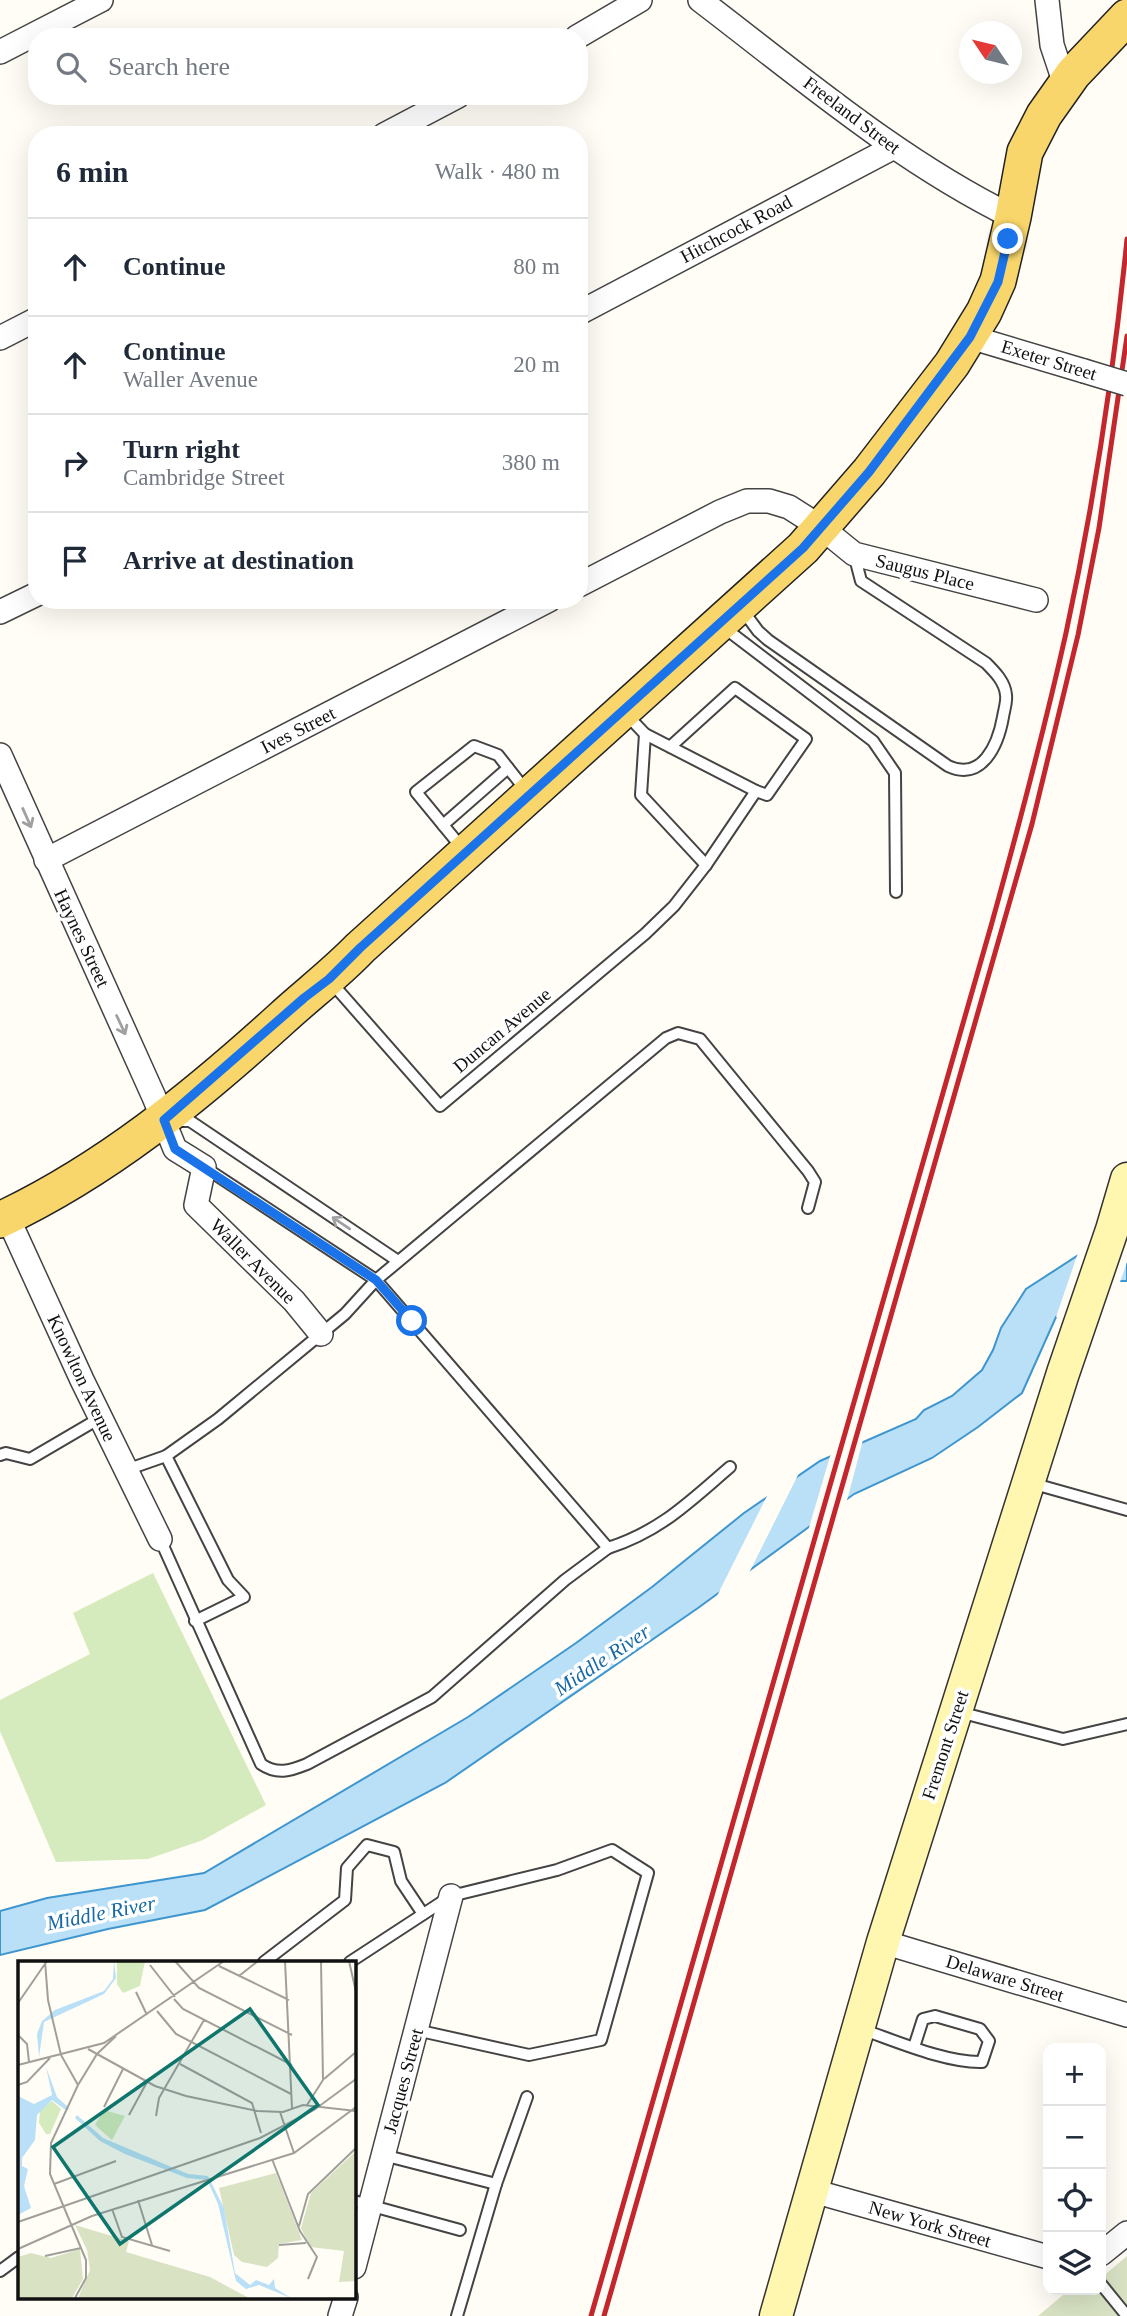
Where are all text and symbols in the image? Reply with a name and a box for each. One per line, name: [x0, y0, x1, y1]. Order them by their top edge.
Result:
north arrow: [959, 21, 1022, 84]
search box: [28, 28, 588, 105]
icon: search: [52, 48, 90, 86]
text: Search here: [108, 52, 230, 81]
street label: Freeland Street: [800, 72, 905, 159]
text: 6 min: [56, 155, 129, 188]
text: Walk · 480 m: [435, 159, 560, 184]
street label: Hitchcock Road: [677, 191, 796, 267]
route end: [992, 223, 1023, 254]
icon: ahead: [56, 248, 94, 286]
text: Continue: [123, 252, 226, 281]
text: 80 m: [513, 254, 560, 279]
street label: Exeter Street: [999, 336, 1100, 385]
text: Continue: [123, 337, 226, 366]
icon: ahead: [56, 346, 94, 384]
text: 20 m: [513, 352, 560, 377]
text: Waller Avenue: [123, 367, 258, 392]
text: Turn right: [123, 435, 240, 464]
icon: right: [56, 444, 94, 482]
text: 380 m: [502, 450, 560, 475]
text: Cambridge Street: [123, 465, 285, 490]
icon: arrive: [56, 542, 94, 580]
text: Arrive at destination: [123, 546, 354, 575]
street label: Saugus Place: [874, 550, 976, 594]
street label: Ives Street: [257, 702, 339, 758]
one-way arrow: [22, 807, 35, 828]
street label: Haynes Street: [50, 885, 114, 991]
street label: Duncan Avenue: [449, 983, 555, 1077]
one-way arrow: [115, 1014, 129, 1035]
street label: Waller Avenue: [206, 1214, 300, 1308]
one-way arrow: [332, 1215, 352, 1229]
route start: [396, 1305, 427, 1336]
street label: Knowlton Avenue: [43, 1311, 121, 1445]
water label: Middle River: [549, 1619, 655, 1701]
street label: Fremont Street: [917, 1687, 973, 1802]
water label: Middle River: [44, 1891, 158, 1935]
street label: Delaware Street: [944, 1950, 1067, 2006]
inset map: [18, 1961, 355, 2298]
street label: Jacques Street: [379, 2025, 427, 2136]
map controls: [1043, 2043, 1106, 2295]
button: +: [1043, 2043, 1106, 2106]
button: −: [1043, 2106, 1106, 2169]
button: locate: [1043, 2169, 1106, 2232]
street label: New York Street: [866, 2197, 994, 2252]
button: layers: [1043, 2232, 1106, 2295]

